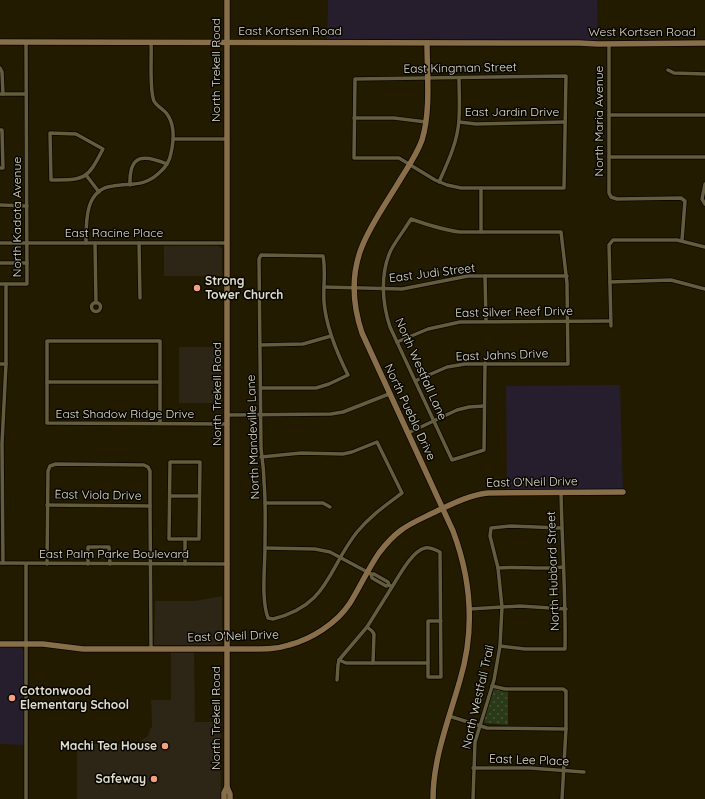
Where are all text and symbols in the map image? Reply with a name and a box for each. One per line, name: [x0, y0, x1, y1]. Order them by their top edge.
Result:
street label: North Trekell Road: [208, 18, 223, 122]
street label: East Kortsen Road: [238, 23, 342, 38]
street label: West Kortsen Road: [588, 24, 696, 39]
street label: East Kingman Street: [403, 59, 517, 76]
street label: North Maria Avenue: [591, 65, 606, 176]
street label: East Jardin Drive: [465, 104, 559, 119]
street label: North Kadota Avenue: [9, 157, 24, 277]
street label: East Racine Place: [65, 225, 163, 240]
street label: East Judi Street: [388, 260, 476, 285]
place label: Strong Tower Church: [205, 273, 283, 302]
marker: Strong Tower Church: [192, 283, 202, 293]
street label: East Silver Reef Drive: [455, 303, 573, 320]
street label: North Westfall Lane: [392, 315, 451, 422]
street label: North Trekell Road: [209, 342, 224, 446]
street label: East Jahns Drive: [455, 345, 549, 364]
street label: North Pueblo Drive: [382, 361, 439, 463]
street label: North Mandeville Lane: [243, 374, 262, 500]
street label: East Shadow Ridge Drive: [56, 406, 195, 421]
street label: East O'Neil Drive: [486, 473, 578, 490]
street label: East Viola Drive: [54, 486, 142, 503]
street label: North Hubbard Street: [543, 511, 562, 631]
street label: East Palm Parke Boulevard: [39, 546, 189, 561]
street label: East O'Neil Drive: [187, 626, 279, 645]
street label: North Westfall Trail: [458, 643, 497, 750]
street label: North Trekell Road: [208, 666, 223, 770]
place label: Cottonwood Elementary School: [20, 683, 129, 712]
marker: Cottonwood Elementary School: [7, 693, 17, 703]
place label: Machi Tea House: [60, 738, 157, 753]
marker: Machi Tea House: [160, 741, 170, 751]
street label: East Lee Place: [489, 751, 570, 768]
place label: Safeway: [95, 771, 146, 786]
marker: Safeway: [149, 774, 159, 784]

